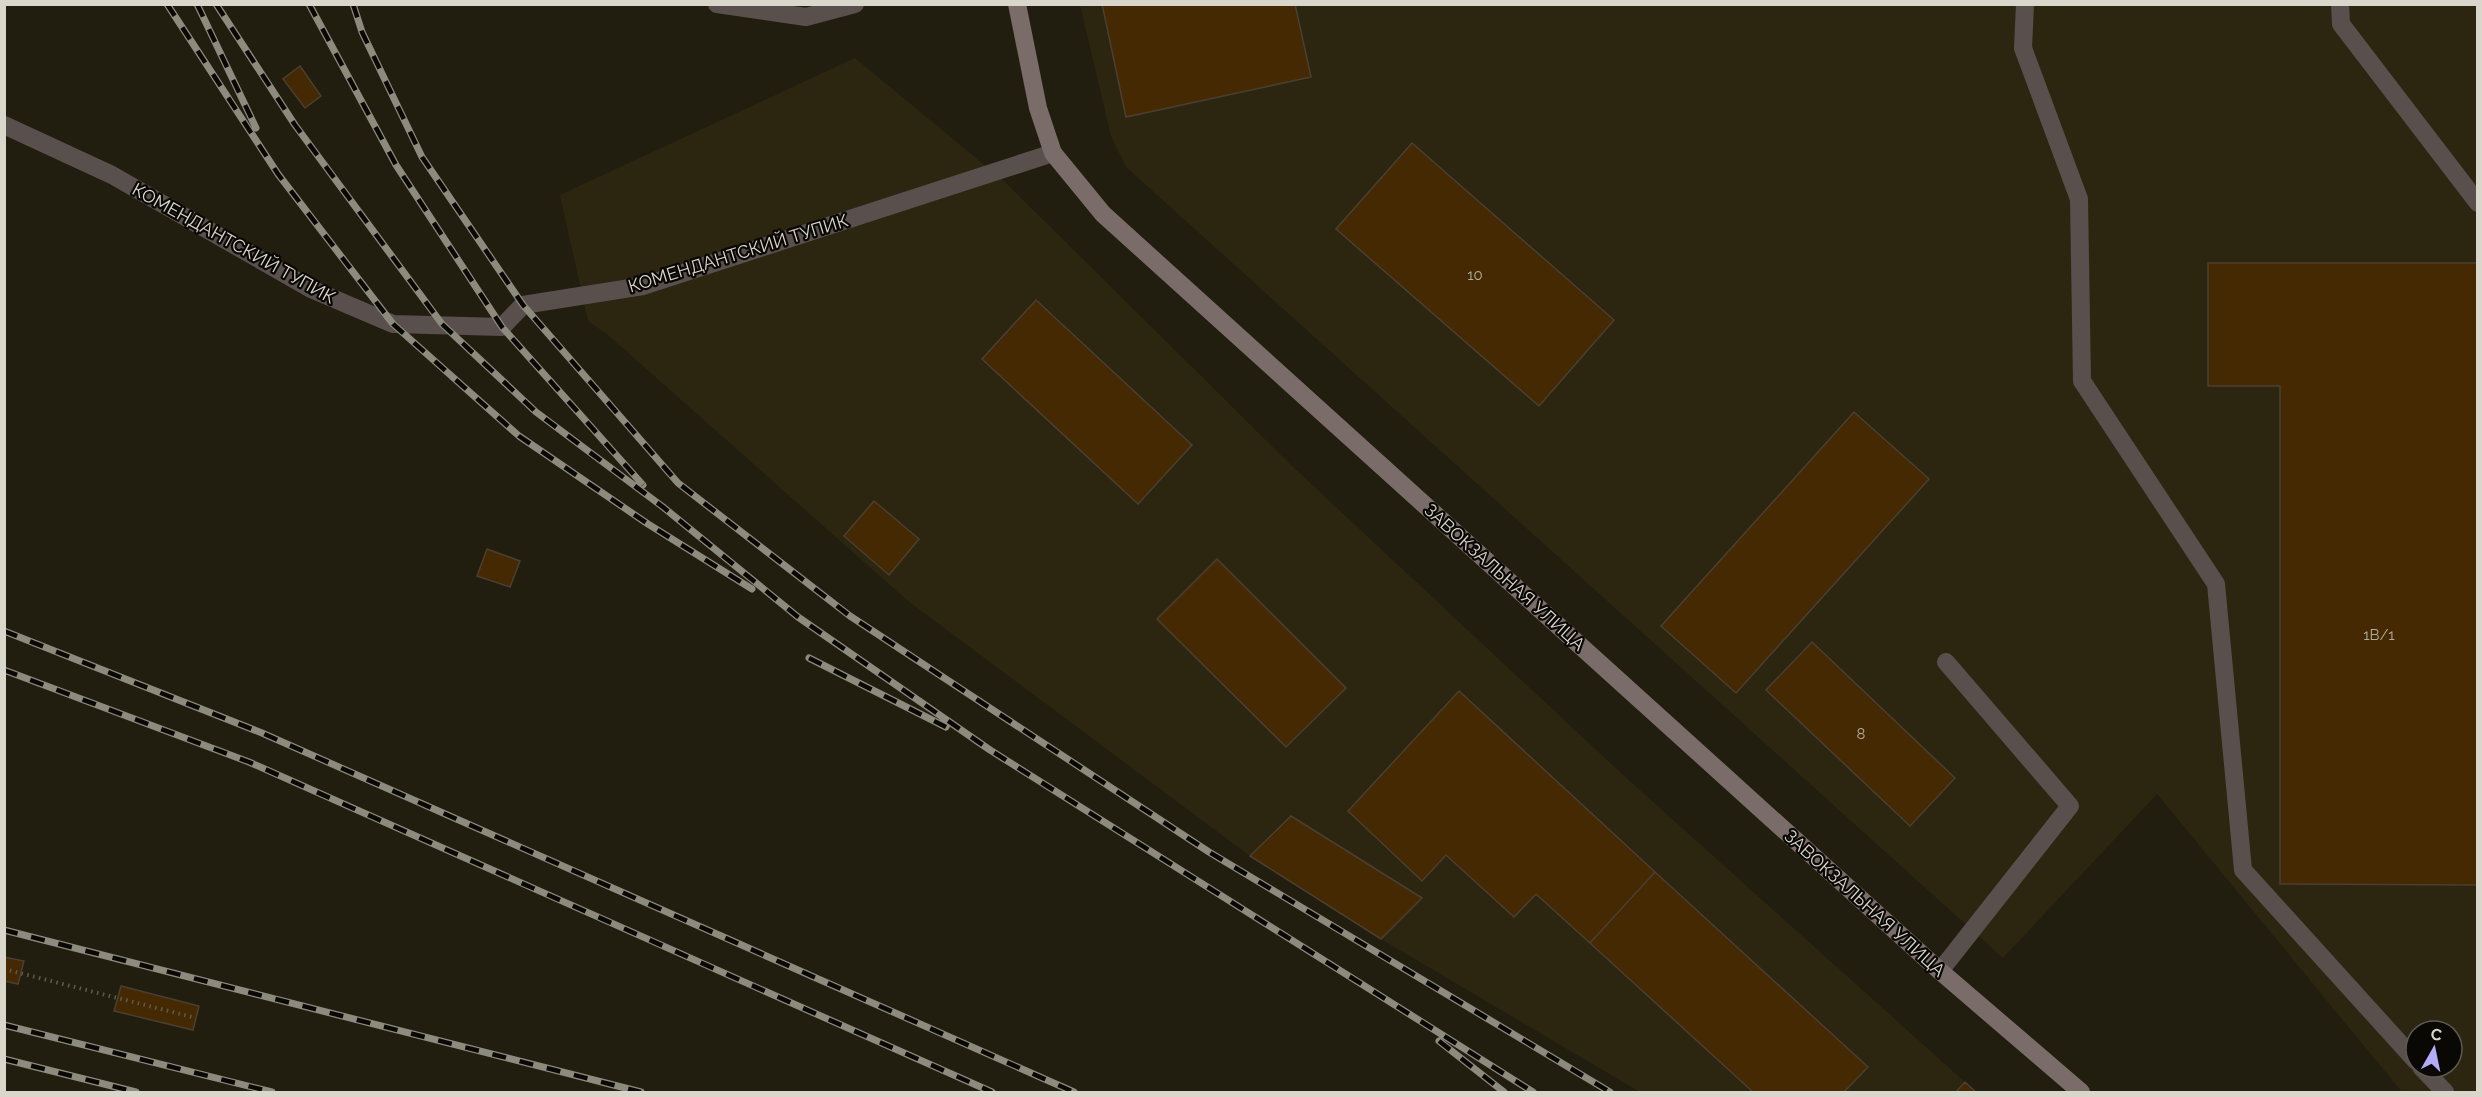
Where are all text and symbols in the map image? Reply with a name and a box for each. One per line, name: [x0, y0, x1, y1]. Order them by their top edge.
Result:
street label: КОМЕНДАНТСКИЙ ТУПИК: [129, 178, 339, 308]
street label: КОМЕНДАНТСКИЙ ТУПИК: [625, 209, 851, 297]
house number: 10: [1467, 266, 1483, 284]
street label: ЗАВОКЗАЛЬНАЯ УЛИЦА: [1420, 499, 1590, 655]
house number: 1В/1: [2363, 626, 2395, 644]
house number: 8: [1857, 725, 1866, 743]
street label: ЗАВОКЗАЛЬНАЯ УЛИЦА: [1780, 825, 1950, 981]
north arrow: [2404, 1019, 2464, 1079]
text: С: [2429, 1024, 2443, 1045]

